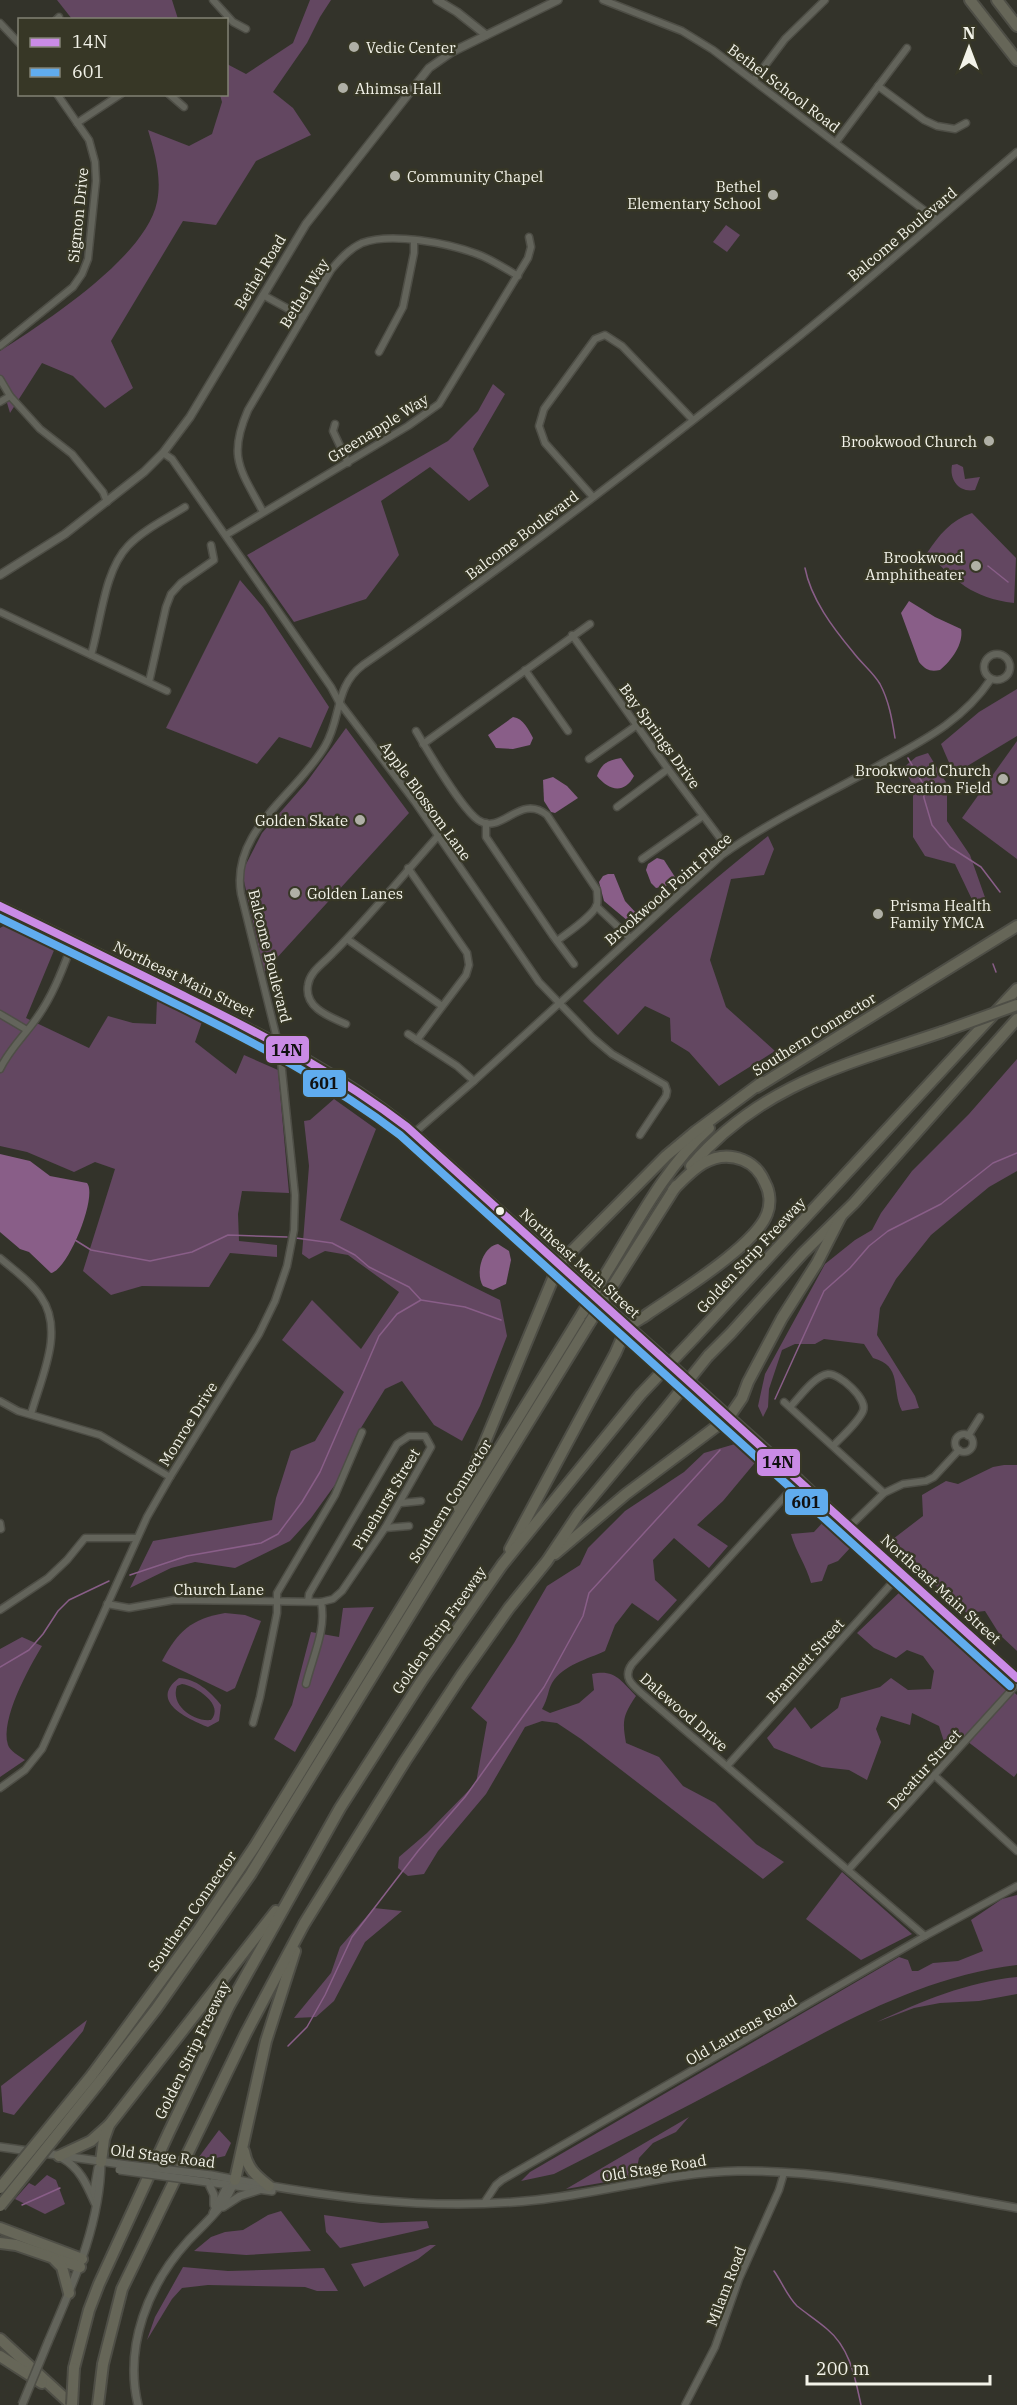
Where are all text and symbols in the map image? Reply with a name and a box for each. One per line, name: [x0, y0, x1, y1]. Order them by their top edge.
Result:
legend: [18, 18, 228, 96]
north arrow: [939, 18, 999, 78]
text: N: [963, 23, 975, 43]
text: 14N: [72, 30, 108, 53]
place label: Vedic Center: [366, 38, 456, 57]
marker: Vedic Center: [347, 40, 361, 54]
street label: Bethel School Road: [724, 40, 844, 136]
text: 601: [72, 60, 104, 83]
place label: Ahimsa Hall: [355, 79, 442, 98]
marker: Ahimsa Hall: [336, 81, 350, 95]
street label: Sigmon Drive: [64, 167, 92, 263]
place label: Community Chapel: [407, 167, 543, 186]
marker: Community Chapel: [388, 169, 402, 183]
place label: Bethel Elementary School: [627, 177, 761, 213]
street label: Balcome Boulevard: [844, 183, 960, 285]
marker: Bethel Elementary School: [766, 188, 780, 202]
street label: Bethel Road: [230, 231, 290, 313]
street label: Bethel Way: [275, 255, 333, 331]
street label: Greenapple Way: [324, 389, 432, 467]
place label: Brookwood Church: [841, 432, 977, 451]
marker: Brookwood Church: [982, 434, 996, 448]
street label: Balcome Boulevard: [462, 486, 582, 584]
place label: Brookwood Amphitheater: [865, 548, 964, 584]
marker: Brookwood Amphitheater: [969, 559, 983, 573]
street label: Bay Springs Drive: [615, 680, 705, 792]
street label: Apple Blossom Lane: [376, 738, 476, 864]
place label: Brookwood Church Recreation Field: [855, 761, 991, 797]
marker: Brookwood Church Recreation Field: [996, 772, 1010, 786]
place label: Golden Skate: [255, 811, 348, 830]
marker: Golden Skate: [353, 813, 367, 827]
street label: Brookwood Point Place: [601, 829, 735, 949]
place label: Golden Lanes: [307, 884, 403, 903]
marker: Golden Lanes: [288, 886, 302, 900]
street label: Balcome Boulevard: [244, 887, 296, 1025]
place label: Prisma Health Family YMCA: [890, 896, 991, 932]
marker: Prisma Health Family YMCA: [871, 907, 885, 921]
street label: Northeast Main Street: [110, 936, 258, 1022]
street label: Southern Connector: [749, 988, 880, 1080]
line badge: 14N: [265, 1035, 310, 1064]
text: 14N: [271, 1040, 303, 1060]
line badge: 601: [302, 1069, 347, 1098]
text: 601: [310, 1073, 338, 1093]
street label: Golden Strip Freeway: [692, 1193, 810, 1317]
street label: Northeast Main Street: [516, 1204, 644, 1322]
unlabelled marker: [494, 1205, 506, 1217]
street label: Monroe Drive: [155, 1378, 221, 1470]
street label: Southern Connector: [404, 1435, 496, 1566]
street label: Pinehurst Street: [348, 1445, 424, 1553]
line badge: 14N: [756, 1448, 801, 1477]
text: 14N: [762, 1452, 794, 1472]
line badge: 601: [784, 1488, 829, 1516]
text: 601: [792, 1492, 820, 1512]
street label: Northeast Main Street: [877, 1530, 1005, 1648]
street label: Golden Strip Freeway: [388, 1563, 490, 1697]
street label: Church Lane: [174, 1580, 264, 1599]
street label: Bramlett Street: [762, 1615, 848, 1707]
street label: Dalewood Drive: [636, 1669, 732, 1755]
street label: Decatur Street: [883, 1725, 965, 1813]
street label: Southern Connector: [143, 1847, 241, 1975]
street label: Golden Strip Freeway: [150, 1978, 234, 2122]
street label: Old Laurens Road: [682, 1991, 800, 2069]
street label: Old Stage Road: [110, 2140, 216, 2172]
street label: Old Stage Road: [600, 2150, 708, 2186]
street label: Milam Road: [702, 2243, 750, 2329]
scale bar: [807, 2348, 990, 2386]
text: 200 m: [816, 2357, 870, 2380]

